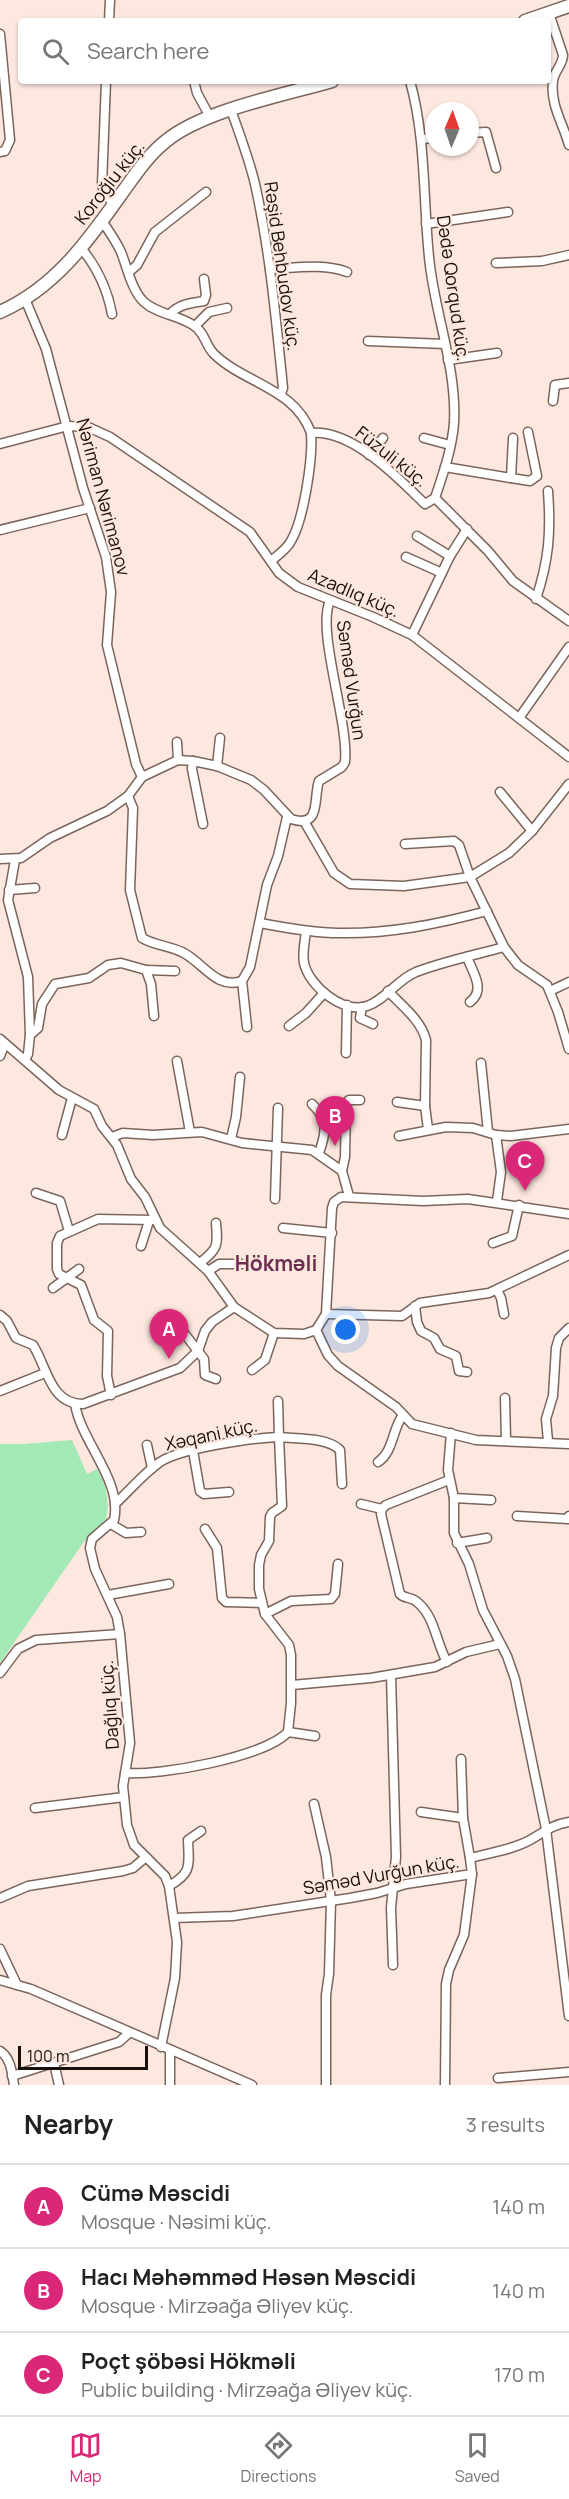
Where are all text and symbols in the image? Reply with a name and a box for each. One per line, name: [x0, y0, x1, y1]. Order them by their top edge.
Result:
search box: [18, 18, 551, 84]
icon: search: [39, 35, 72, 68]
text: Search here: [87, 36, 209, 66]
north arrow: [425, 102, 479, 156]
street label: Koroğlu küç.: [69, 135, 149, 229]
street label: Rəşid Behbudov küç.: [259, 180, 307, 352]
street label: Dədə Qorqud küç.: [432, 214, 476, 362]
street label: Nəriman Nərimanov: [71, 416, 137, 578]
street label: Füzuli küç.: [351, 420, 433, 492]
street label: Azadlıq küç.: [304, 562, 404, 622]
street label: Səməd Vurğun: [332, 619, 372, 741]
pin: B: [316, 1096, 354, 1146]
pin: C: [506, 1142, 544, 1191]
district label: Hökməli: [235, 1249, 317, 1277]
pin: A: [150, 1310, 188, 1359]
your location: [331, 1315, 360, 1344]
street label: Xəqani küç.: [163, 1412, 259, 1456]
street label: Dağlıq küç.: [94, 1660, 124, 1750]
street label: Səməd Vurğun küç.: [301, 1848, 461, 1900]
scale bar: [18, 2043, 148, 2070]
text: 100 m: [27, 2045, 70, 2067]
text: Nearby: [24, 2106, 113, 2142]
text: 3 results: [466, 2111, 545, 2138]
text: Cümə Məscidi: [81, 2178, 230, 2208]
text: A: [37, 2193, 50, 2220]
text: 140 m: [492, 2193, 545, 2220]
text: Mosque · Nəsimi küç.: [81, 2208, 272, 2235]
text: Hacı Məhəmməd Həsən Məscidi: [81, 2262, 416, 2292]
text: B: [37, 2277, 50, 2304]
text: 140 m: [492, 2277, 545, 2304]
text: Mosque · Mirzəağa Əliyev küç.: [81, 2292, 354, 2319]
text: Poçt şöbəsi Hökməli: [81, 2346, 296, 2376]
text: C: [36, 2361, 51, 2388]
text: 170 m: [494, 2361, 545, 2388]
text: Public building · Mirzəağa Əliyev küç.: [81, 2376, 413, 2403]
tab: Map: [69, 2429, 102, 2487]
tab: Directions: [241, 2429, 316, 2487]
tab: Saved: [455, 2429, 500, 2487]

